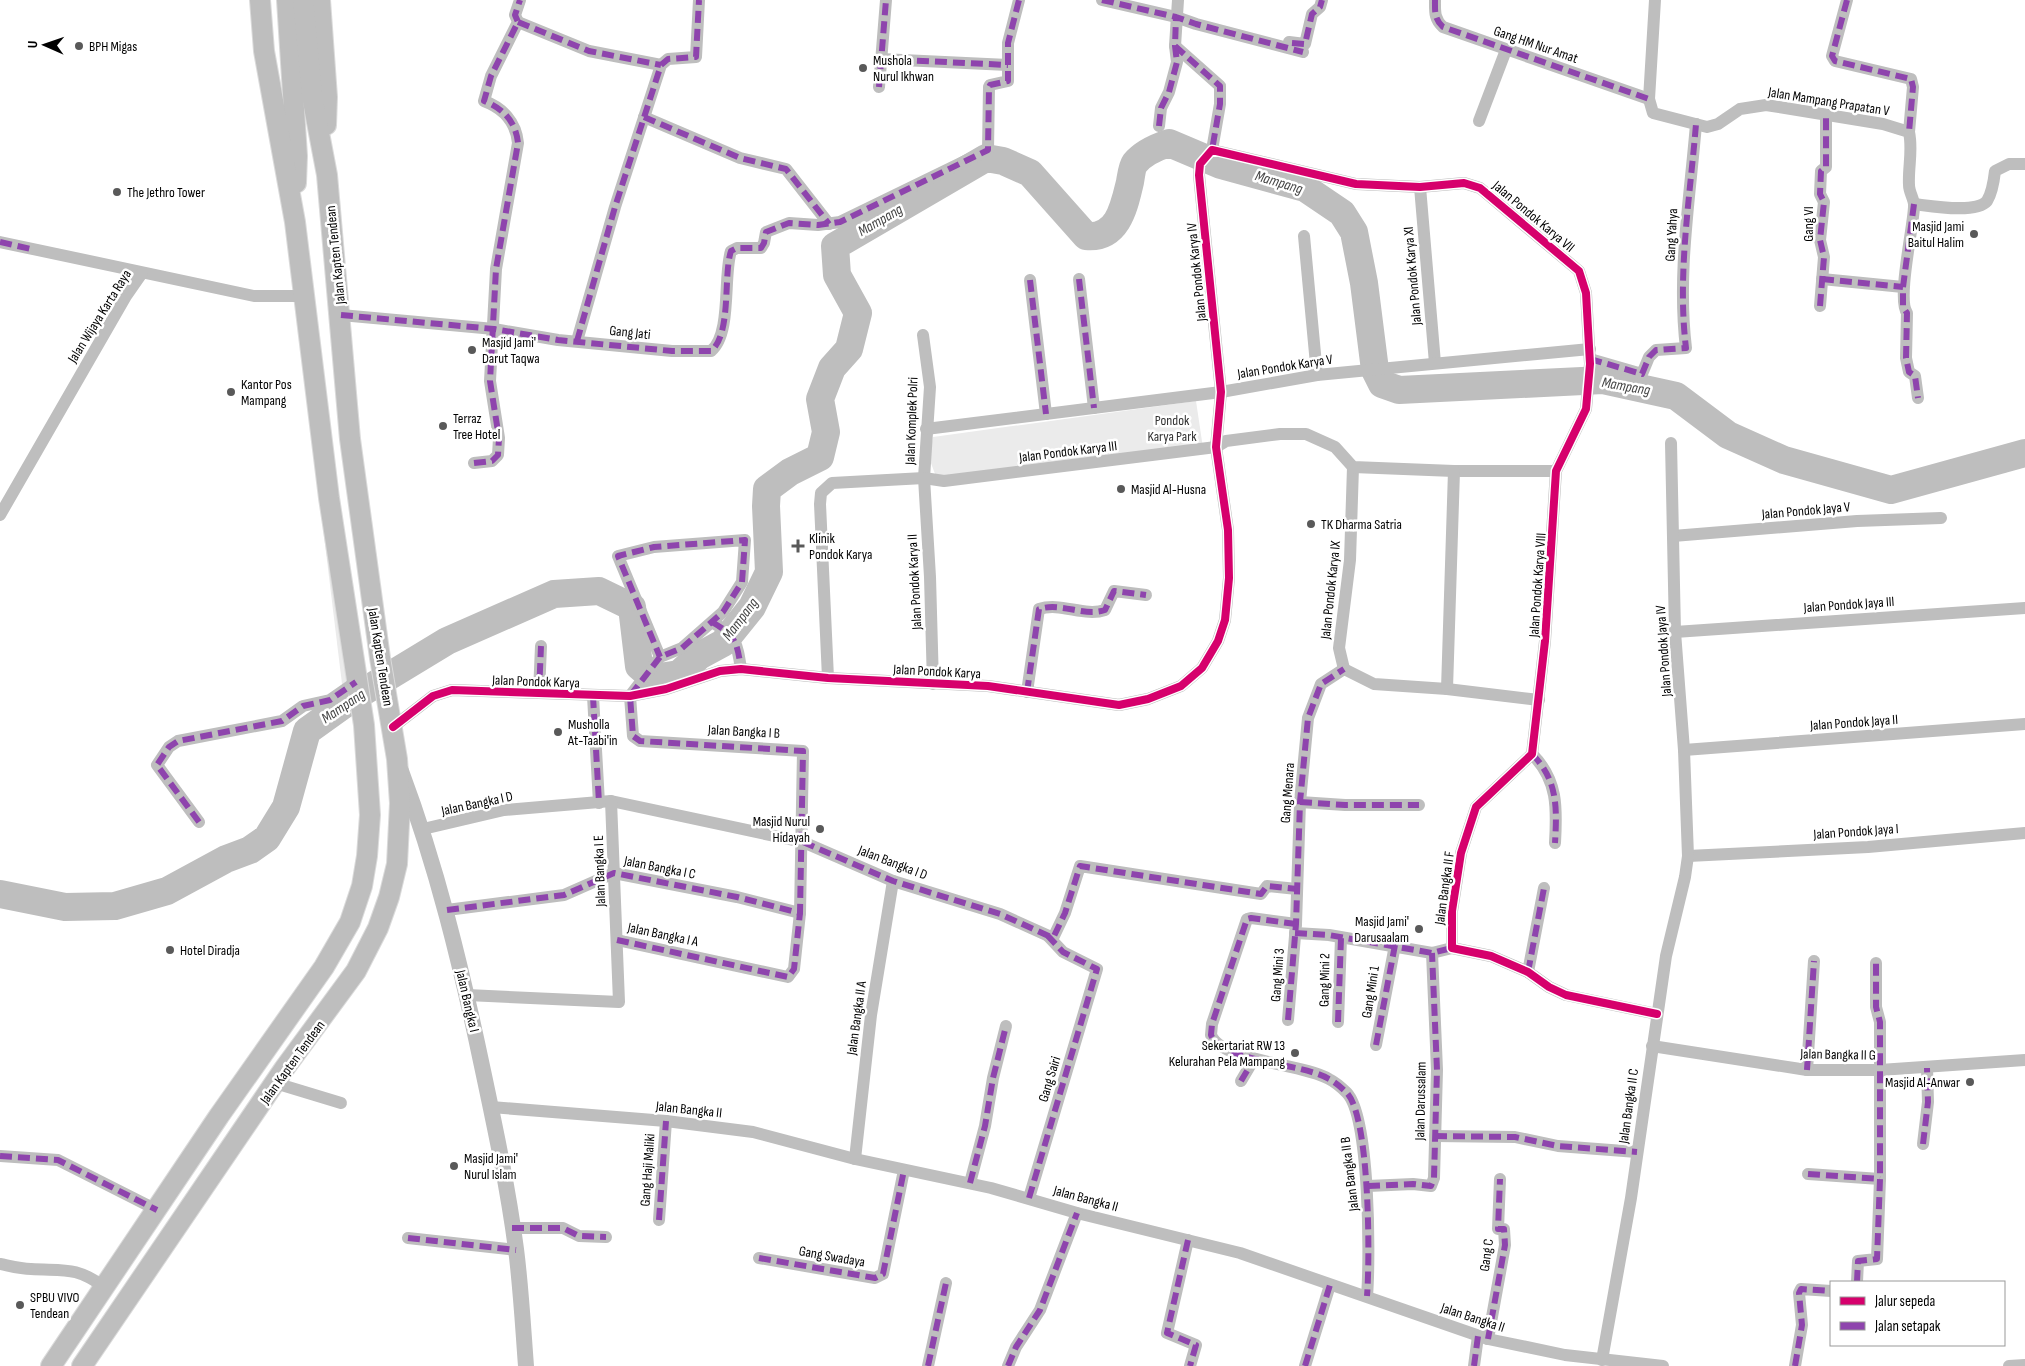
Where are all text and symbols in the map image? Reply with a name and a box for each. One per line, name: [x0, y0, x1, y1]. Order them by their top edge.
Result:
north arrow: [20, 20, 70, 70]
street label: Gang HM Nur Amat: [1492, 22, 1580, 67]
place label: BPH Migas: [89, 38, 137, 55]
marker: BPH Migas: [73, 40, 85, 52]
text: U: [24, 41, 41, 49]
place label: Mushola Nurul Ikhwan: [873, 52, 934, 85]
marker: Mushola Nurul Ikhwan: [857, 62, 869, 74]
street label: Jalan Mampang Prapatan V: [1766, 83, 1891, 120]
water label: Mampang: [1253, 166, 1305, 199]
street label: Jalan Pondok Karya VII: [1488, 176, 1578, 256]
place label: The Jethro Tower: [127, 184, 205, 201]
marker: The Jethro Tower: [111, 186, 123, 198]
water label: Mampang: [854, 200, 906, 241]
street label: Jalan Kapten Tendean: [322, 205, 349, 306]
street label: Gang VI: [1800, 206, 1817, 242]
street label: Gang Yahya: [1662, 208, 1681, 262]
place label: Masjid Jami Baitul Halim: [1908, 218, 1964, 251]
street label: Jalan Pondok Karya IV: [1183, 221, 1210, 323]
street label: Jalan Pondok Karya XI: [1400, 226, 1425, 327]
marker: Masjid Jami Baitul Halim: [1968, 228, 1980, 240]
street label: Jalan Wijaya Karta Raya: [63, 267, 135, 367]
street label: Gang Jati: [609, 322, 651, 343]
place label: Masjid Jami' Darut Taqwa: [482, 334, 540, 367]
marker: Masjid Jami' Darut Taqwa: [466, 344, 478, 356]
street label: Jalan Pondok Karya V: [1235, 350, 1335, 383]
water label: Mampang: [1600, 373, 1652, 400]
place label: Kantor Pos Mampang: [241, 376, 292, 409]
street label: Jalan Komplek Polri: [901, 377, 922, 466]
marker: Kantor Pos Mampang: [225, 386, 237, 398]
place label: Terraz Tree Hotel: [453, 410, 500, 443]
park label: Pondok Karya Park: [1147, 412, 1197, 445]
marker: Terraz Tree Hotel: [437, 420, 449, 432]
street label: Jalan Pondok Karya III: [1017, 437, 1118, 466]
place label: Masjid Al-Husna: [1131, 481, 1206, 498]
marker: Masjid Al-Husna: [1115, 483, 1127, 495]
street label: Jalan Pondok Jaya V: [1760, 498, 1852, 523]
place label: TK Dharma Satria: [1321, 516, 1402, 533]
marker: TK Dharma Satria: [1305, 518, 1317, 530]
place label: Klinik Pondok Karya: [809, 530, 872, 563]
street label: Jalan Pondok Karya VIII: [1525, 532, 1550, 639]
street label: Jalan Pondok Karya II: [904, 534, 926, 631]
marker: Klinik Pondok Karya: [791, 539, 805, 553]
street label: Jalan Pondok Karya IX: [1317, 540, 1344, 641]
street label: Jalan Pondok Jaya III: [1802, 593, 1895, 616]
water label: Mampang: [718, 594, 763, 644]
street label: Jalan Pondok Jaya IV: [1652, 604, 1675, 698]
street label: Jalan Kapten Tendean: [364, 606, 397, 707]
street label: Jalan Pondok Karya: [892, 661, 981, 682]
street label: Jalan Pondok Karya: [491, 671, 580, 692]
water label: Mampang: [318, 685, 369, 728]
street label: Jalan Pondok Jaya II: [1809, 711, 1899, 734]
place label: Musholla At-Taabi'in: [567, 716, 618, 749]
street label: Jalan Bangka I B: [707, 721, 780, 742]
marker: Musholla At-Taabi'in: [552, 726, 564, 738]
street label: Gang Menara: [1277, 762, 1298, 824]
street label: Jalan Bangka I D: [439, 788, 514, 820]
place label: Masjid Nurul Hidayah: [753, 813, 810, 846]
street label: Jalan Pondok Jaya I: [1812, 820, 1899, 843]
marker: Masjid Nurul Hidayah: [814, 823, 826, 835]
street label: Jalan Bangka I E: [590, 835, 609, 908]
street label: Jalan Bangka I D: [855, 841, 930, 883]
street label: Jalan Bangka II F: [1431, 850, 1458, 927]
street label: Jalan Bangka I C: [622, 852, 697, 883]
place label: Masjid Jami' Darusaalam: [1354, 913, 1409, 946]
street label: Jalan Bangka I A: [625, 919, 701, 950]
marker: Masjid Jami' Darusaalam: [1413, 923, 1425, 935]
place label: Hotel Diradja: [180, 942, 240, 959]
marker: Hotel Diradja: [164, 944, 176, 956]
street label: Gang Mini 3: [1267, 948, 1288, 1002]
street label: Gang Mini 2: [1316, 953, 1333, 1007]
street label: Gang Mini 1: [1358, 965, 1383, 1019]
street label: Jalan Bangka I: [452, 967, 483, 1034]
street label: Jalan Bangka II A: [843, 979, 870, 1057]
street label: Jalan Kapten Tendean: [256, 1017, 328, 1108]
place label: Sekertariat RW 13 Kelurahan Pela Mampang: [1169, 1037, 1285, 1070]
street label: Jalan Bangka II G: [1799, 1045, 1876, 1064]
marker: Sekertariat RW 13 Kelurahan Pela Mampang: [1289, 1047, 1301, 1059]
street label: Gang Sairi: [1035, 1054, 1064, 1104]
street label: Jalan Darussalam: [1411, 1061, 1430, 1142]
street label: Jalan Bangka II C: [1615, 1067, 1642, 1146]
place label: Masjid Al-Anwar: [1885, 1074, 1960, 1091]
marker: Masjid Al-Anwar: [1964, 1076, 1976, 1088]
street label: Jalan Bangka II: [654, 1097, 723, 1121]
street label: Gang Haji Maliki: [636, 1133, 659, 1207]
street label: Jalan Bangka II B: [1337, 1136, 1363, 1213]
place label: Masjid Jami' Nurul Islam: [464, 1150, 518, 1183]
marker: Masjid Jami' Nurul Islam: [448, 1160, 460, 1172]
street label: Jalan Bangka II: [1051, 1181, 1120, 1215]
street label: Gang C: [1476, 1237, 1497, 1273]
street label: Gang Swadaya: [797, 1242, 866, 1271]
legend: [1830, 1281, 2005, 1346]
place label: SPBU VIVO Tendean: [30, 1289, 80, 1322]
text: Jalur sepeda: [1874, 1292, 1936, 1311]
marker: SPBU VIVO Tendean: [14, 1299, 26, 1311]
street label: Jalan Bangka II: [1438, 1299, 1507, 1336]
text: Jalan setapak: [1874, 1317, 1941, 1336]

